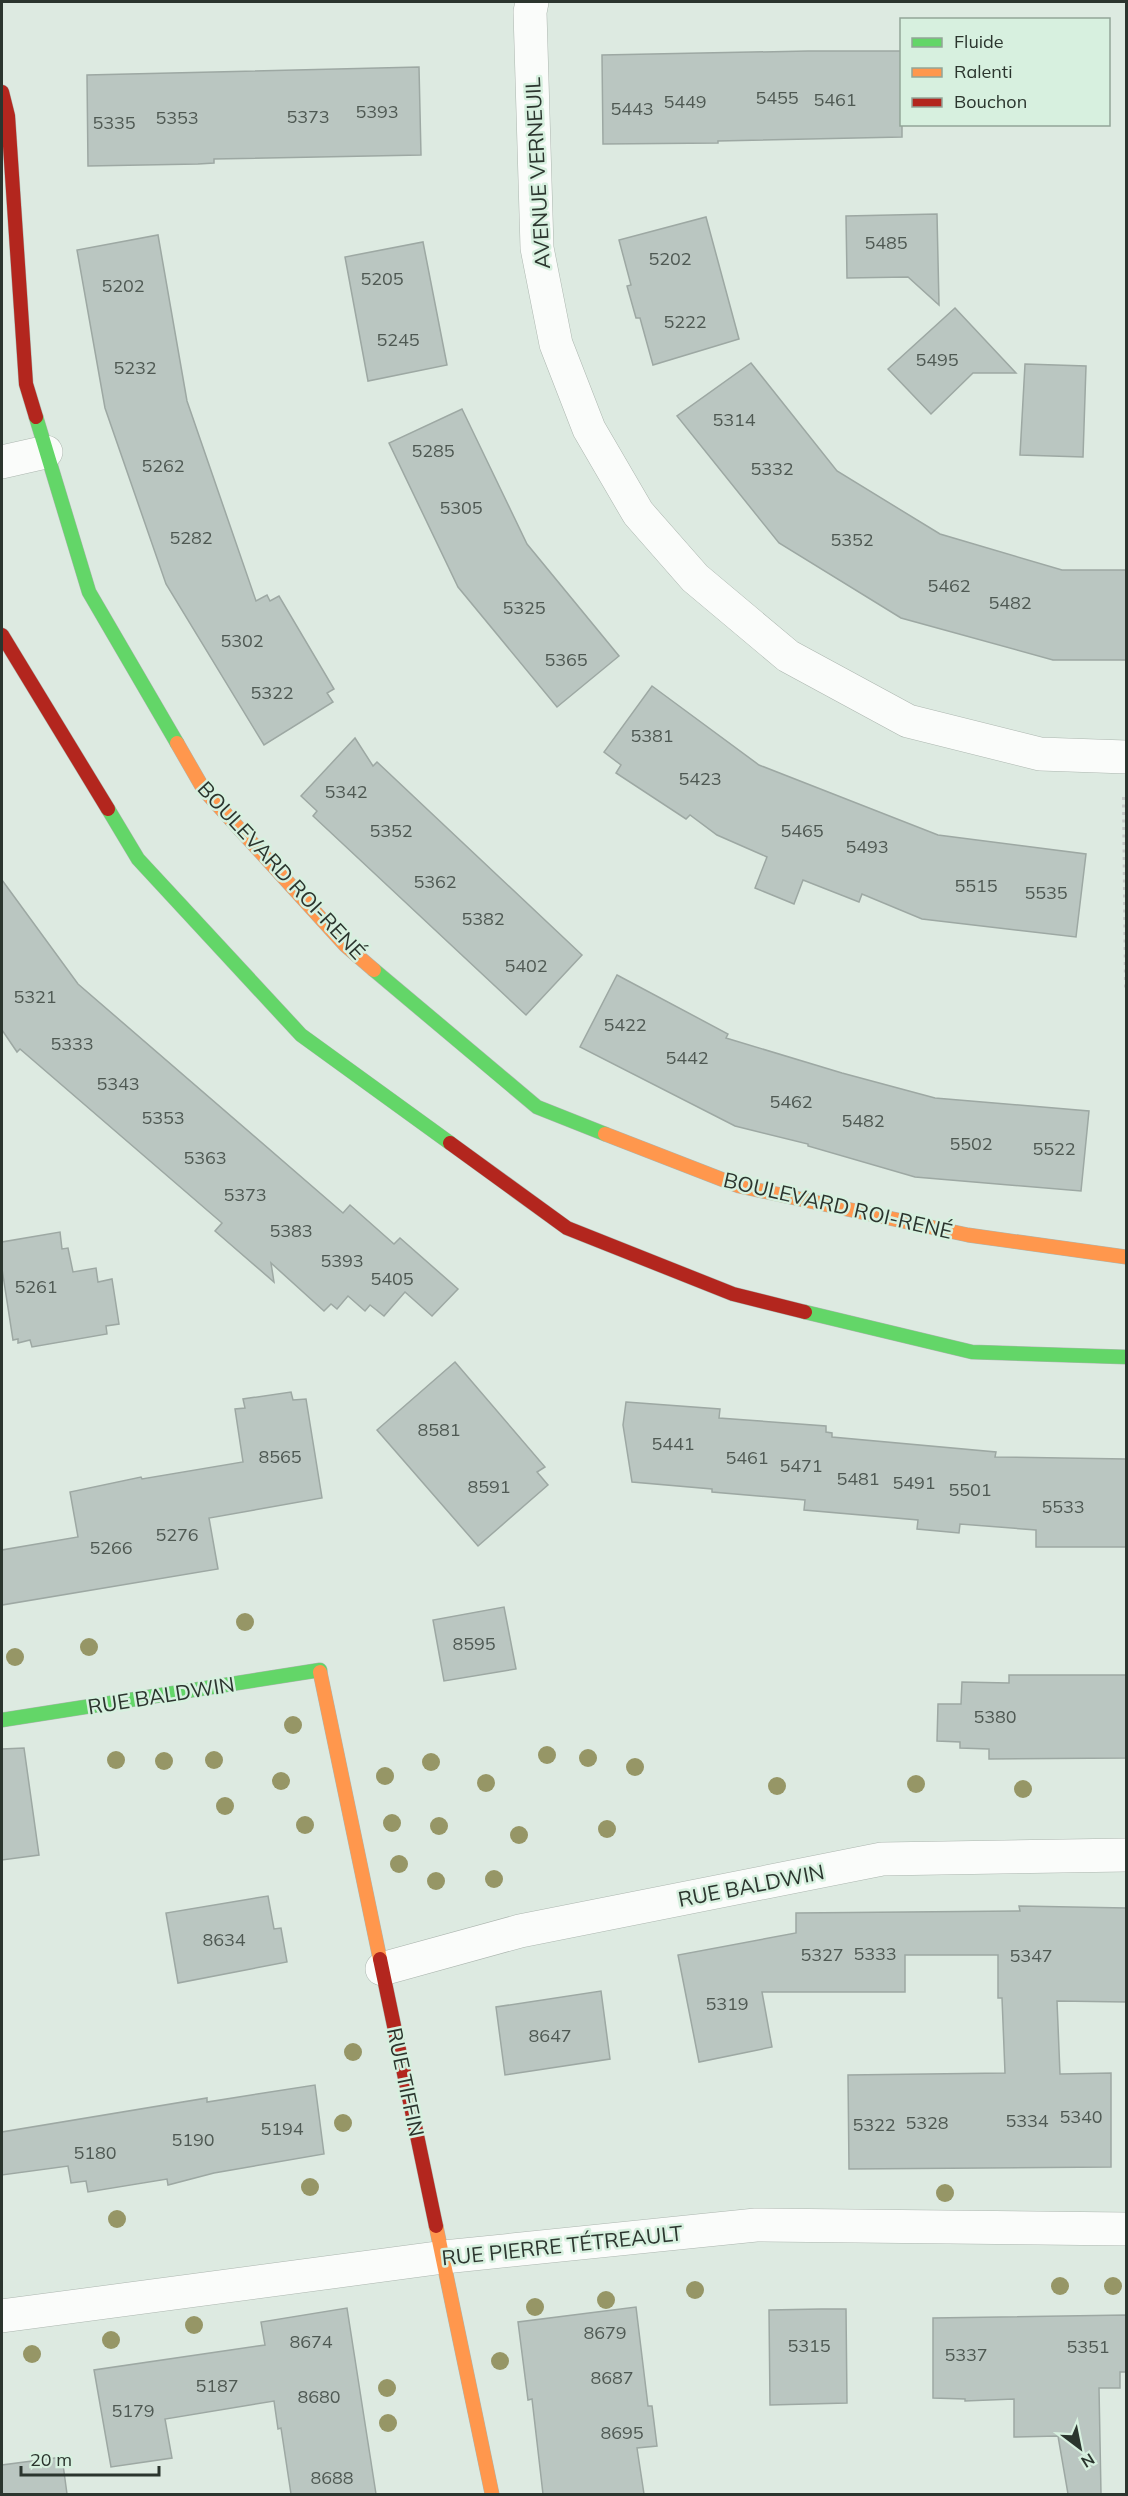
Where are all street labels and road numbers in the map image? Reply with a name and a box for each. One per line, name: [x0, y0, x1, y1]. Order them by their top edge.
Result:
street label: AVENUE VERNEUIL: [519, 76, 555, 270]
street label: BOULEVARD ROI-RENÉ: [193, 776, 371, 964]
street label: BOULEVARD ROI-RENÉ: [721, 1166, 955, 1244]
street label: RUE BALDWIN: [86, 1671, 236, 1719]
street label: RUE BALDWIN: [676, 1858, 826, 1912]
street label: RUE TIFFIN: [382, 2025, 430, 2139]
street label: RUE PIERRE TÉTREAULT: [440, 2219, 684, 2271]

